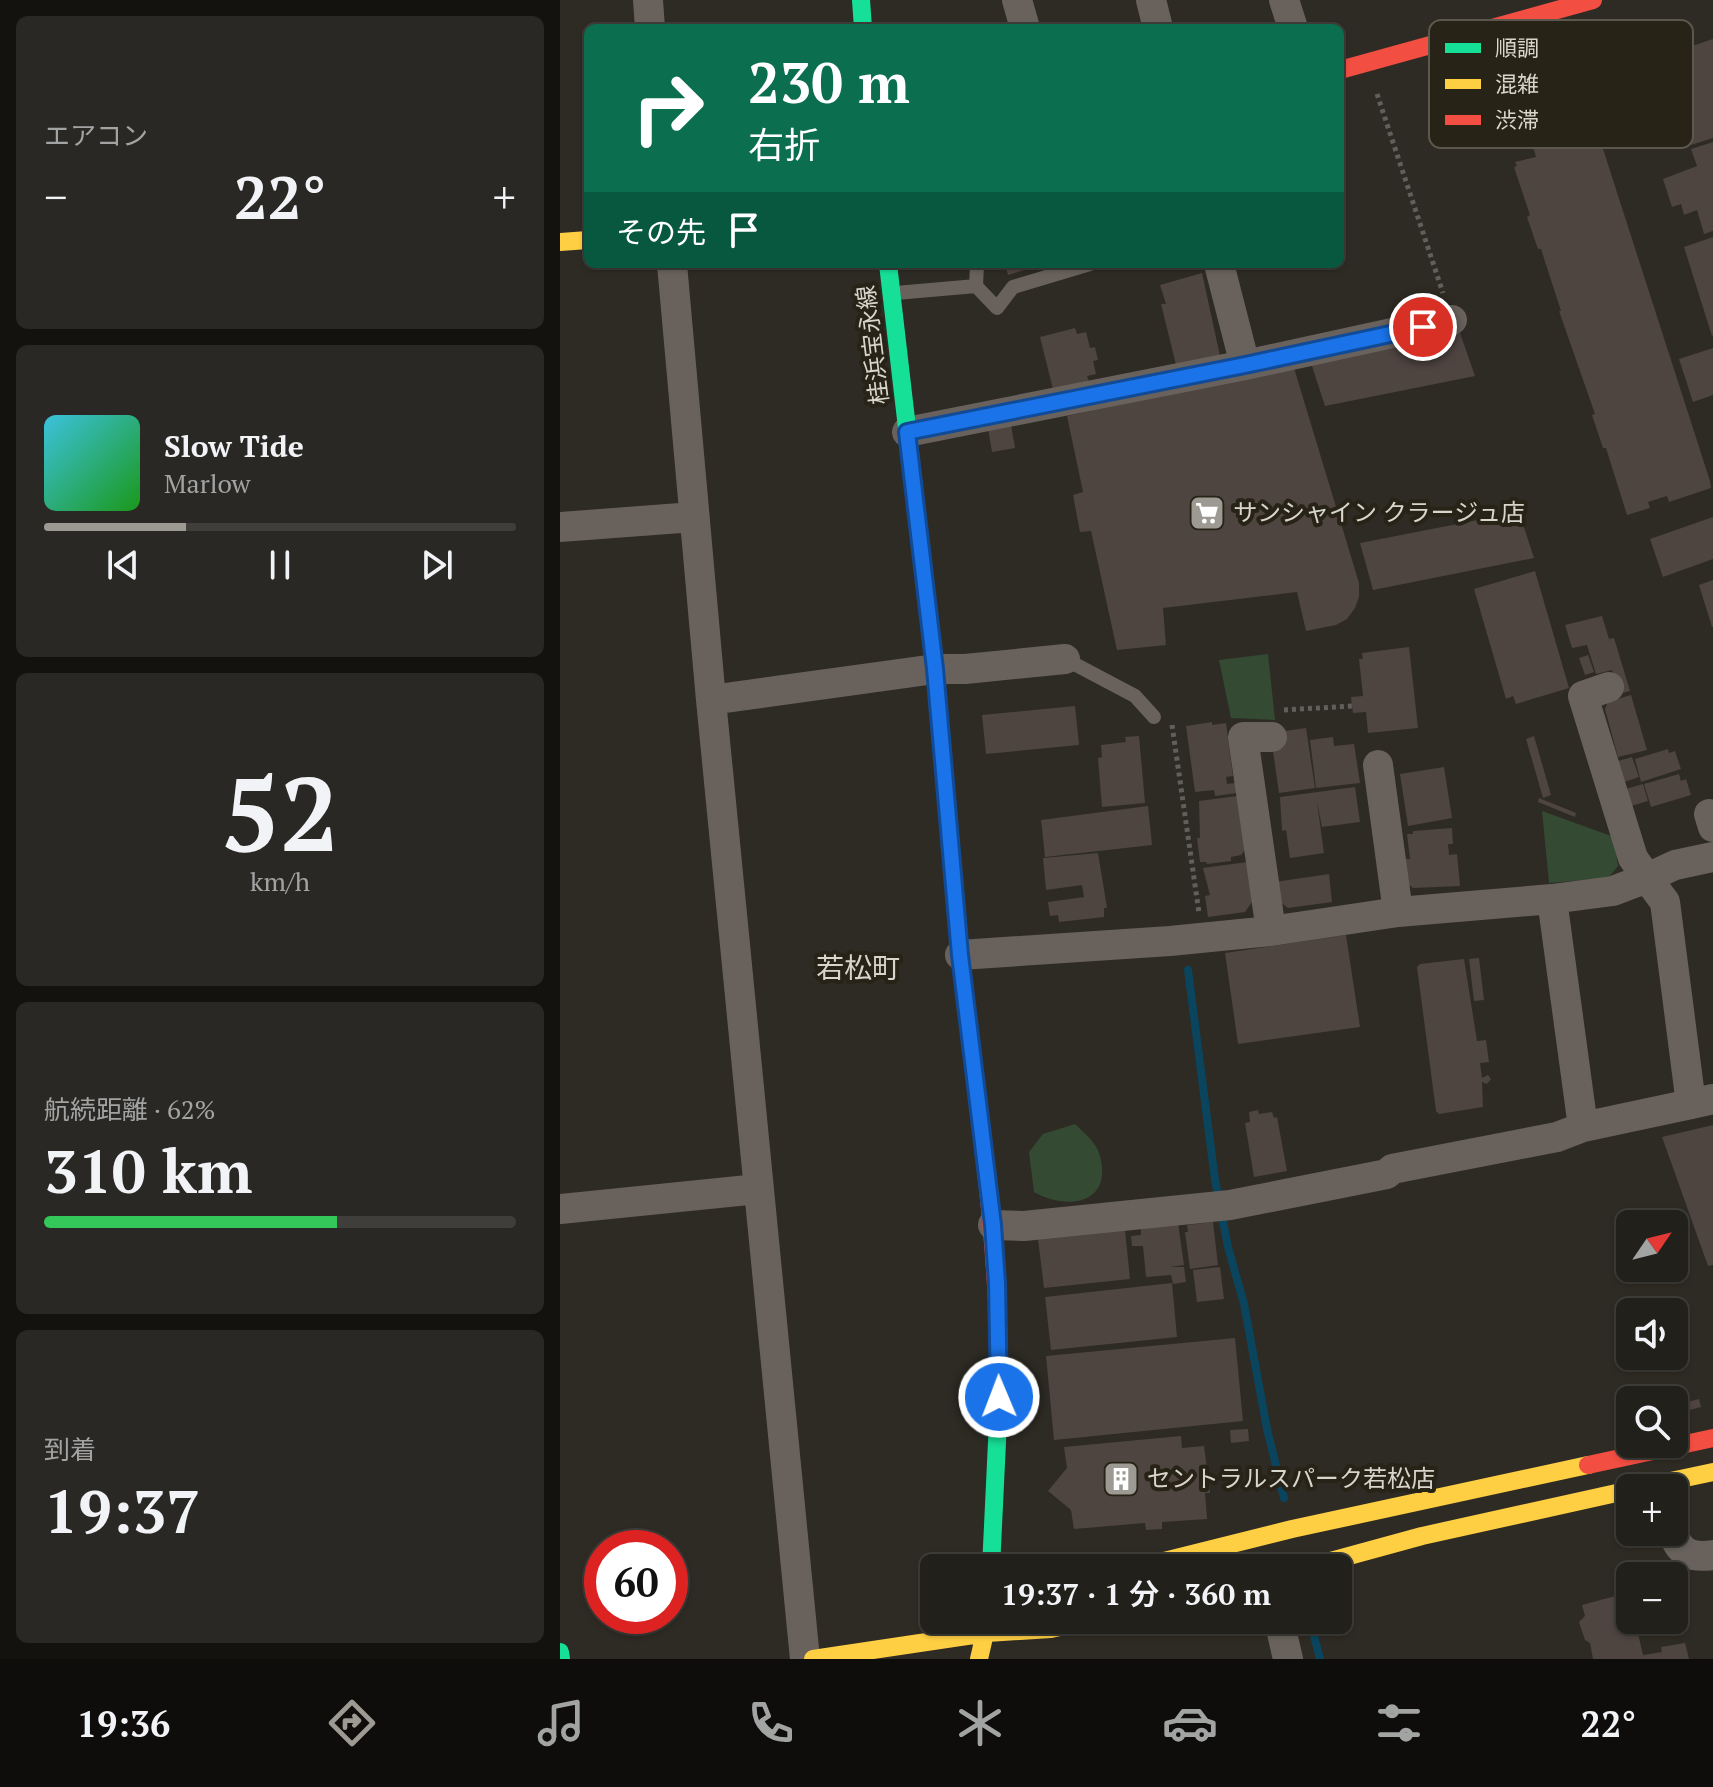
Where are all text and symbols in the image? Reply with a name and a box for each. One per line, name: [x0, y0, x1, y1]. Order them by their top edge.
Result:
legend: [1429, 20, 1693, 148]
text: 順調: [1495, 33, 1539, 62]
text: 230 m: [748, 45, 910, 119]
icon: right: [616, 56, 720, 160]
text: 混雑: [1495, 69, 1539, 98]
text: 渋滞: [1495, 105, 1539, 134]
text: エアコン: [44, 118, 148, 152]
text: 右折: [748, 121, 820, 168]
text: 22°: [234, 157, 326, 236]
text: −: [44, 167, 67, 226]
text: +: [493, 167, 516, 226]
icon: arrive: [722, 208, 766, 252]
text: その先: [616, 212, 706, 252]
street label: 桂浜宝永線: [849, 284, 895, 407]
pin: [1389, 293, 1457, 361]
icon: arrive: [1401, 305, 1445, 349]
text: Slow Tide: [164, 426, 304, 466]
text: Marlow: [164, 466, 250, 500]
supermarket icon: サンシャイン クラージュ店: [1188, 494, 1226, 532]
place label: サンシャイン クラージュ店: [1233, 496, 1525, 528]
icon: previous: [101, 543, 145, 587]
icon: pause: [258, 543, 302, 587]
icon: next: [415, 543, 459, 587]
text: 52: [221, 743, 339, 881]
text: km/h: [250, 864, 310, 898]
district label: 若松町: [816, 949, 900, 986]
text: 航続距離 · 62%: [44, 1092, 216, 1126]
text: 310 km: [44, 1131, 252, 1210]
north arrow: [1616, 1210, 1688, 1282]
map controls: [1616, 1210, 1688, 1634]
button: sound: [1616, 1298, 1688, 1370]
position arrow: [957, 1355, 1041, 1439]
button: search: [1616, 1386, 1688, 1458]
text: 到着: [44, 1432, 96, 1466]
building icon: セントラルスパーク若松店: [1102, 1460, 1140, 1498]
place label: セントラルスパーク若松店: [1147, 1462, 1435, 1494]
text: 19:37: [44, 1471, 200, 1550]
button: +: [1616, 1474, 1688, 1546]
speed limit sign: 60: [584, 1530, 688, 1634]
button: −: [1616, 1562, 1688, 1634]
text: 19:37 · 1 分 · 360 m: [1001, 1574, 1271, 1614]
icon: directions: [324, 1695, 380, 1751]
icon: music: [533, 1695, 589, 1751]
icon: phone: [743, 1695, 799, 1751]
icon: climate: [952, 1695, 1008, 1751]
icon: car: [1162, 1695, 1218, 1751]
icon: filters: [1371, 1695, 1427, 1751]
text: 19:36: [77, 1700, 170, 1747]
text: 22°: [1581, 1700, 1636, 1747]

